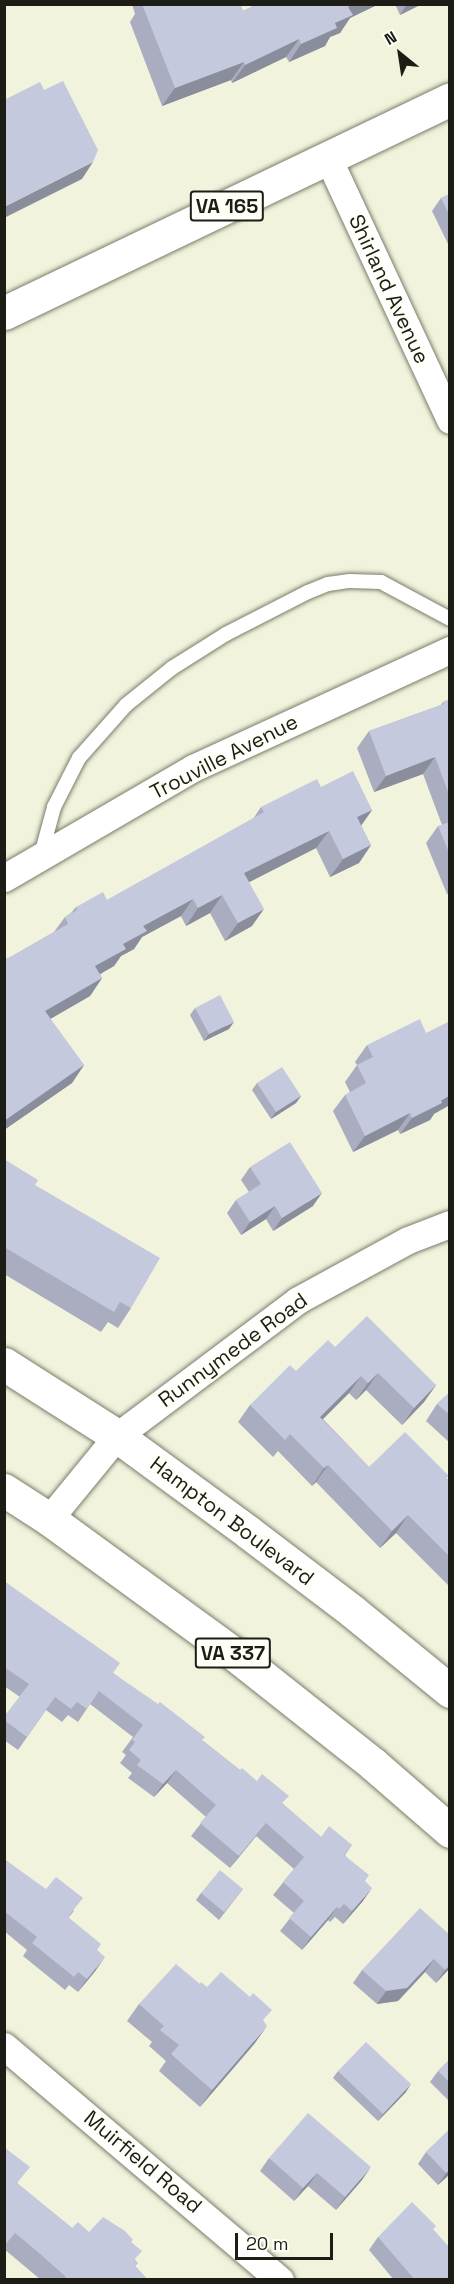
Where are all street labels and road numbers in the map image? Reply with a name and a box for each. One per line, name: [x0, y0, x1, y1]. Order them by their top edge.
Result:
road number: VA 165: [190, 189, 264, 223]
street label: Shirland Avenue: [343, 210, 435, 368]
street label: Trouville Avenue: [146, 709, 302, 805]
street label: Runnymede Road: [154, 1288, 312, 1412]
street label: Hampton Boulevard: [145, 1451, 319, 1591]
road number: VA 337: [194, 1636, 272, 1670]
street label: Muirfield Road: [79, 2105, 207, 2219]

